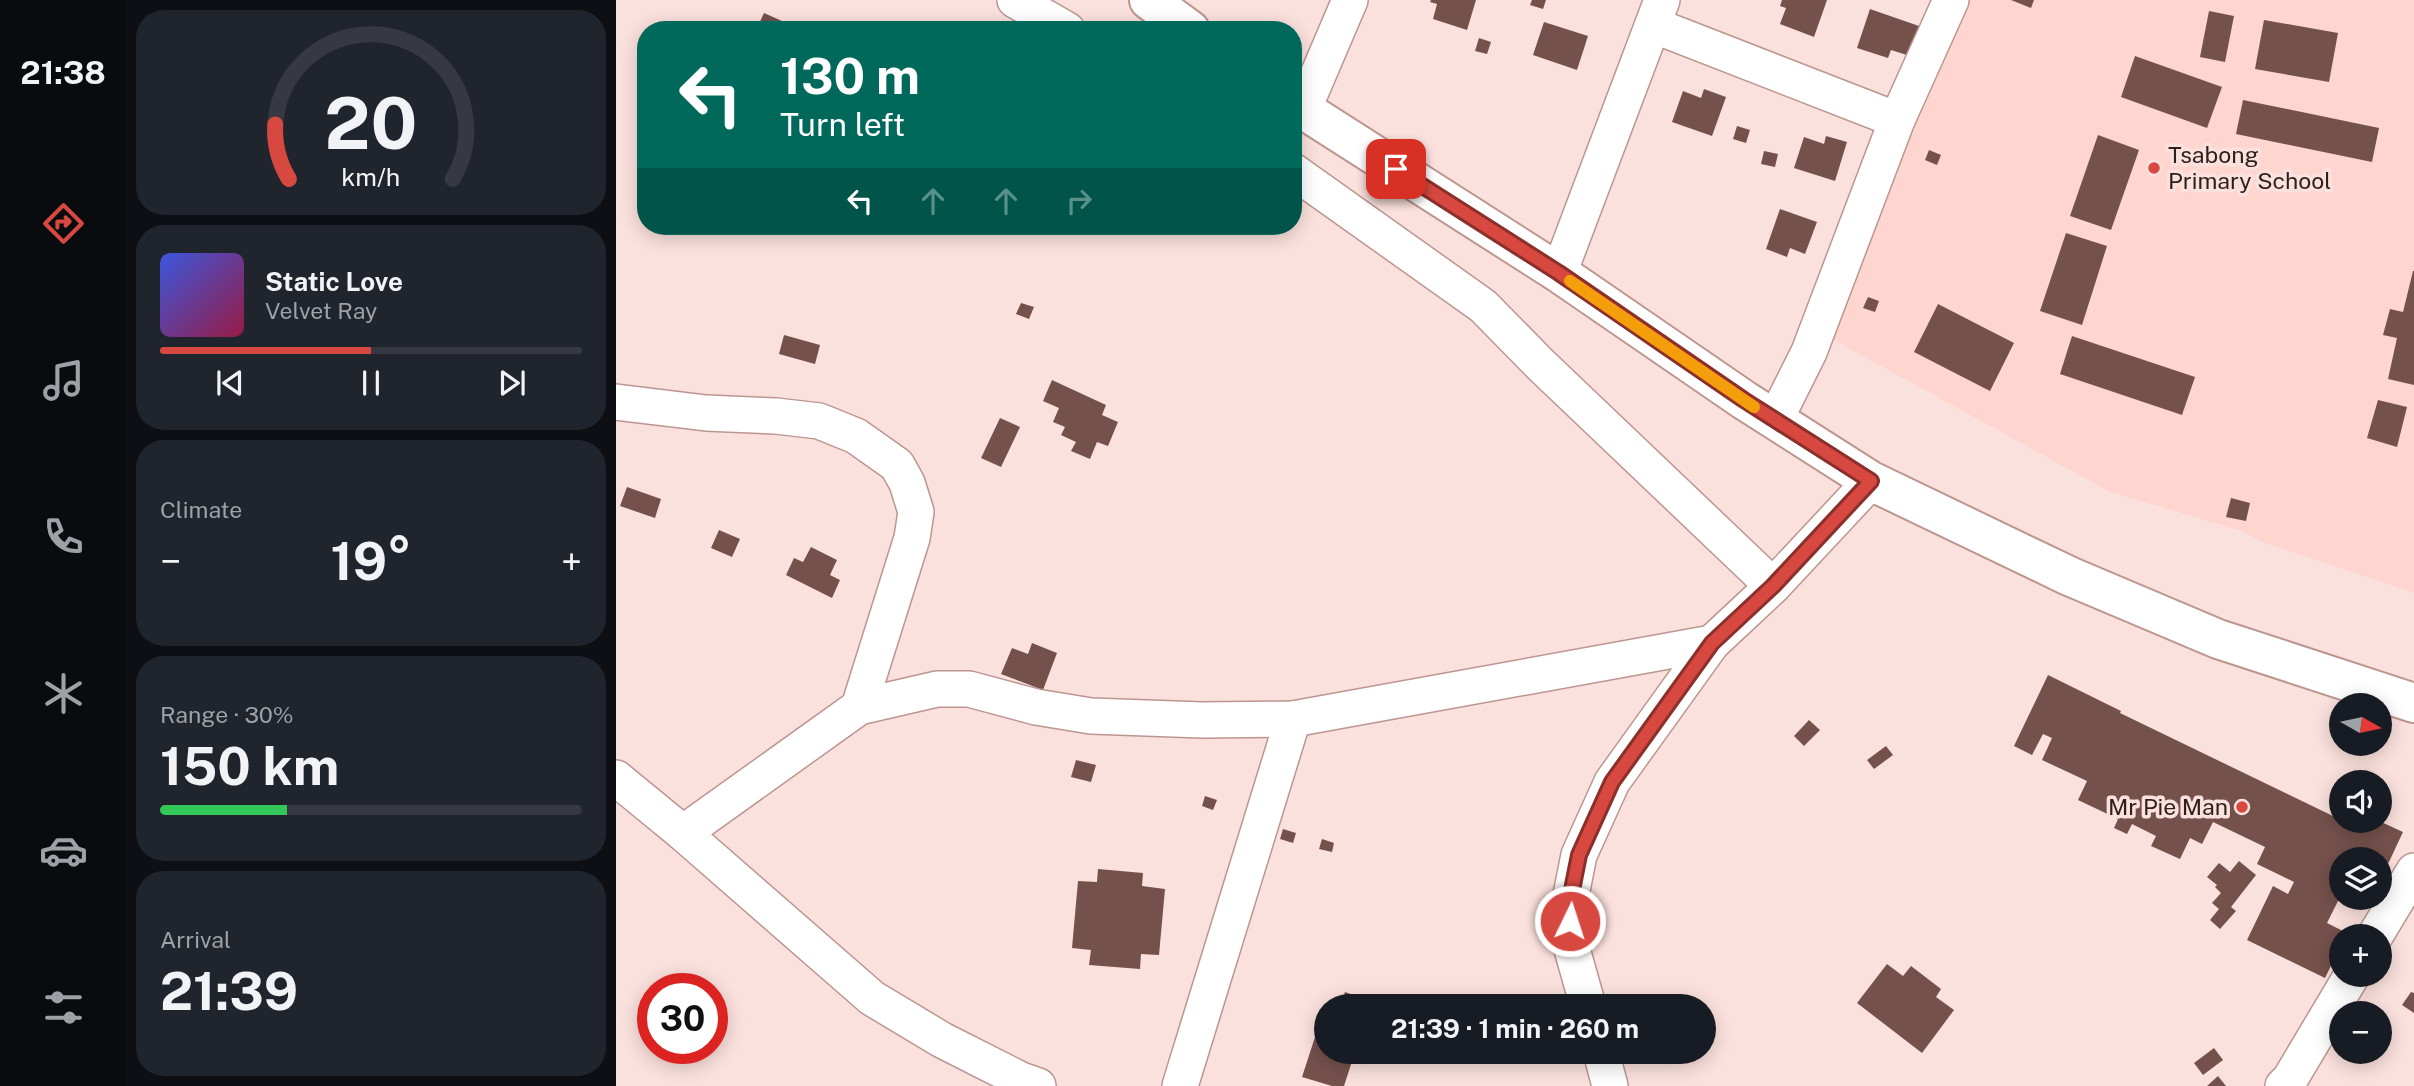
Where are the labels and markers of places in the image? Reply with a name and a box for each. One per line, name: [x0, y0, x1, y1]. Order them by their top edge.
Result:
pin: [1366, 139, 1426, 199]
place label: Tsabong Primary School: [2168, 141, 2331, 194]
marker: Tsabong Primary School: [2146, 160, 2162, 176]
place label: Mr Pie Man: [2108, 793, 2228, 820]
marker: Mr Pie Man: [2234, 799, 2250, 815]

